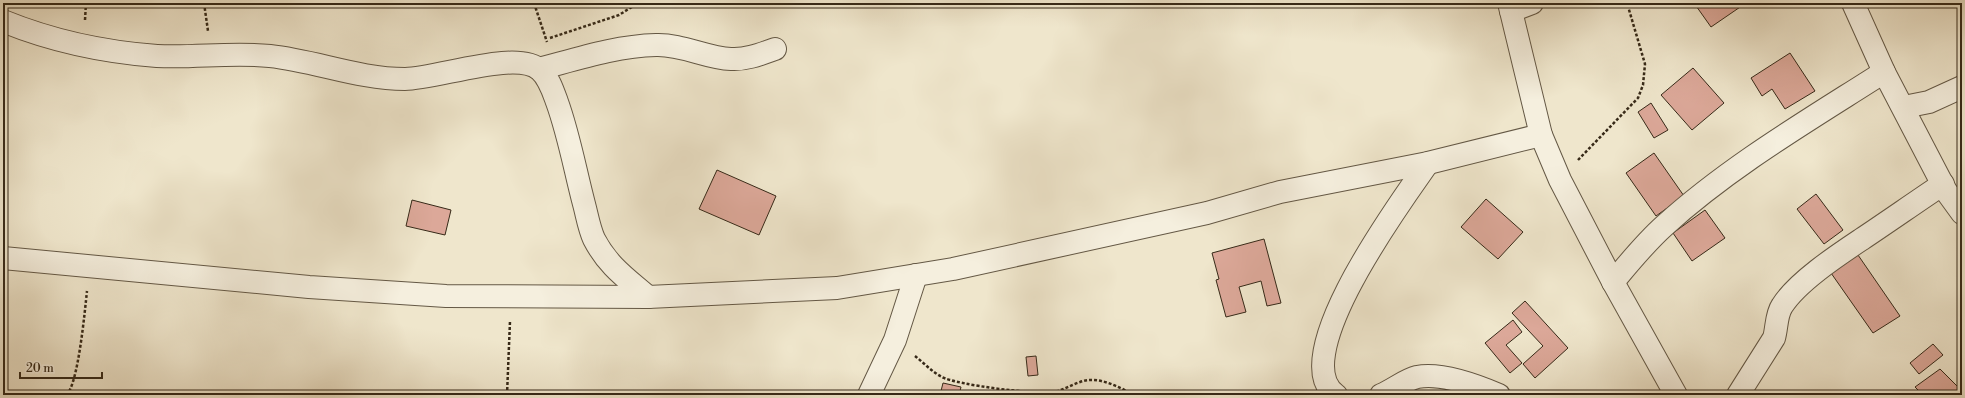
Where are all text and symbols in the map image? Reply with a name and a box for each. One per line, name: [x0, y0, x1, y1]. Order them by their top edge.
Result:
scale bar: [20, 354, 102, 380]
text: 20 m: [26, 361, 54, 376]

